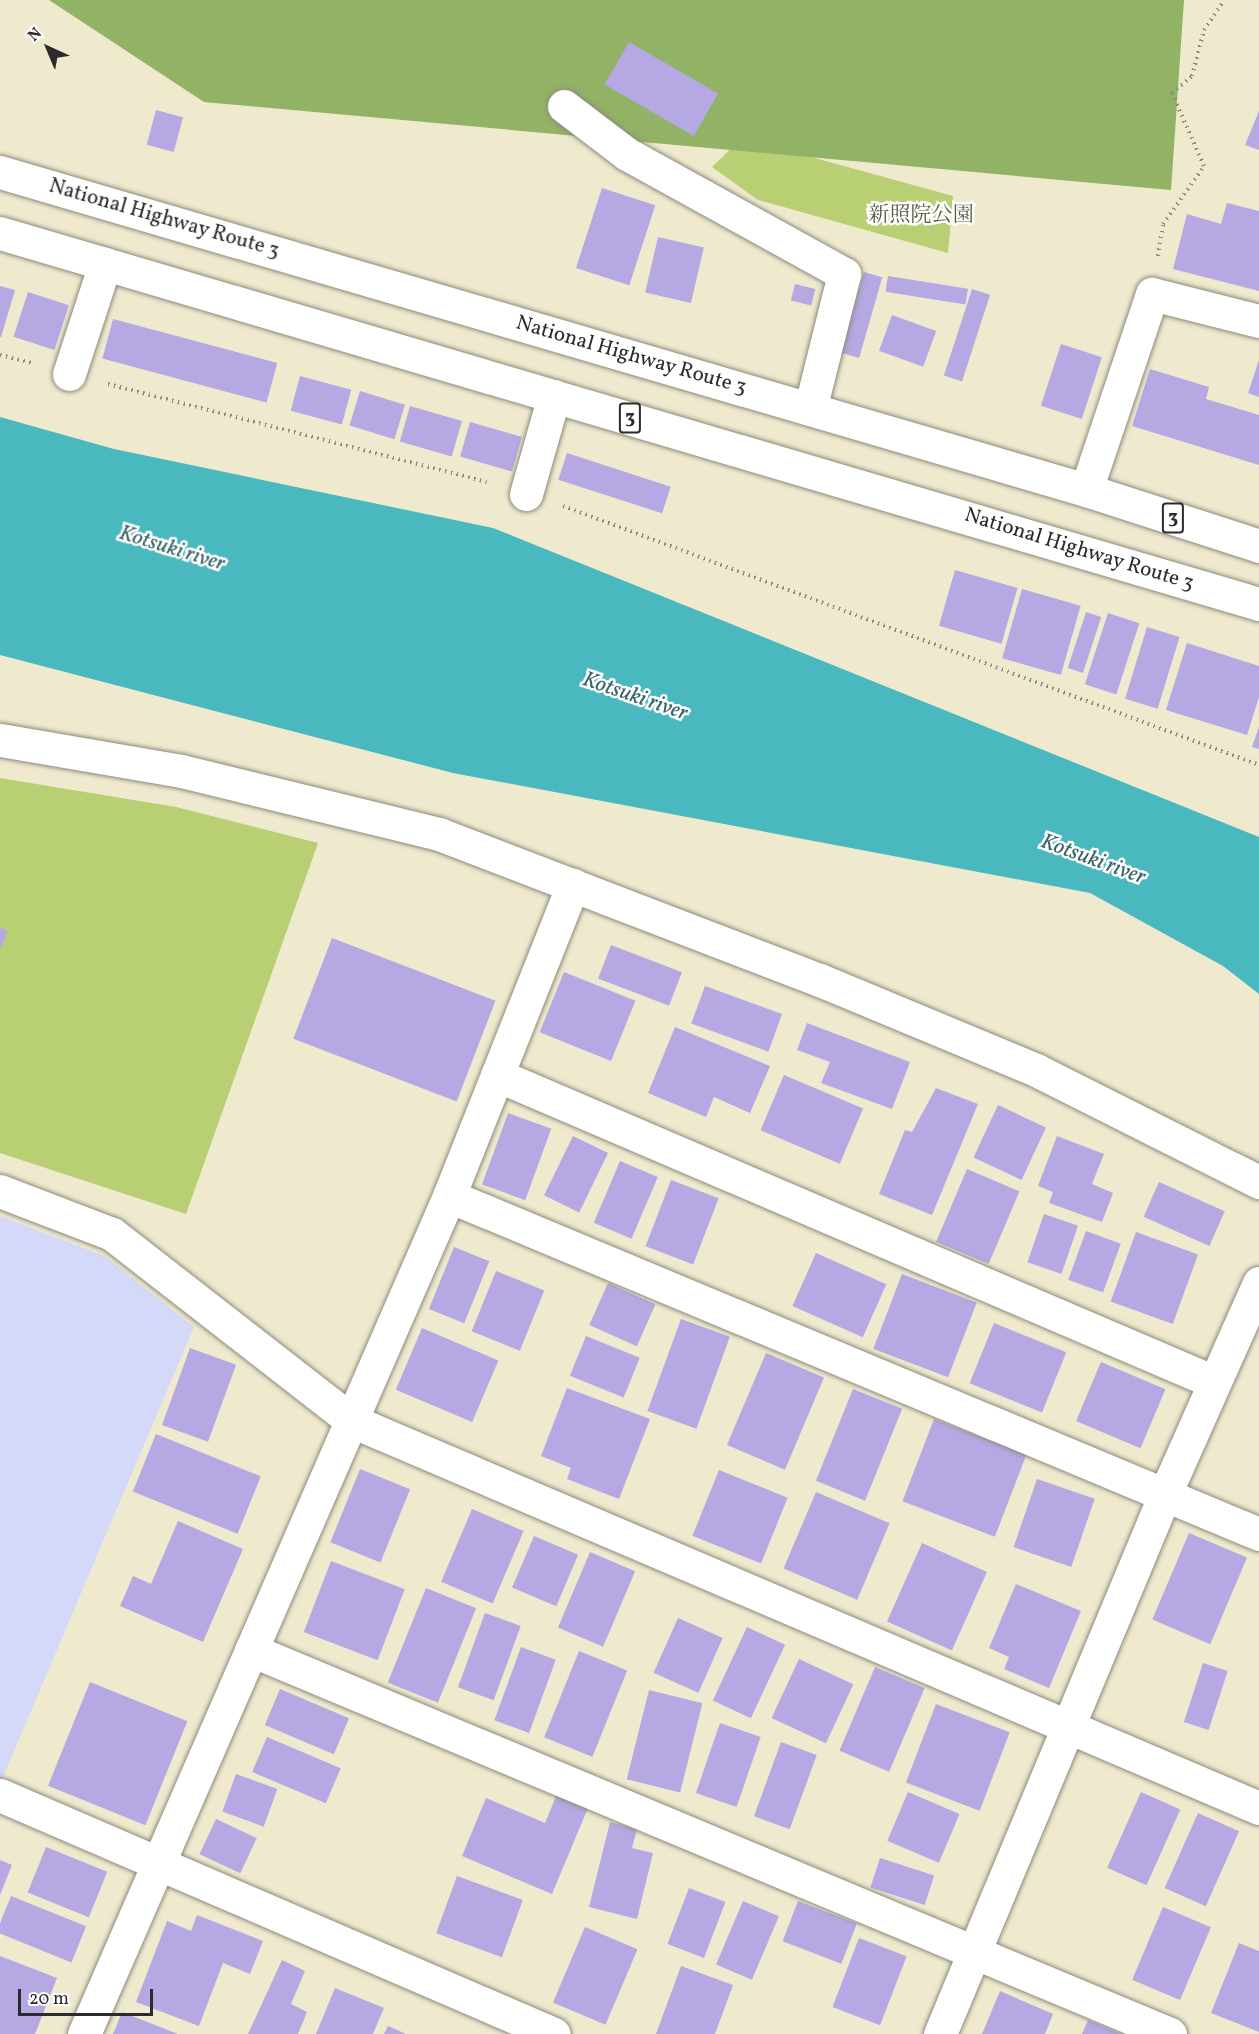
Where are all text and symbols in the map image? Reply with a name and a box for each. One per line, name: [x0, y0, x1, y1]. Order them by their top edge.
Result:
north arrow: [18, 18, 78, 78]
text: N: [24, 23, 47, 47]
street label: National Highway Route 3: [46, 174, 282, 264]
park label: 新照院公園: [869, 203, 973, 229]
street label: National Highway Route 3: [513, 311, 749, 401]
road number: 3: [618, 401, 642, 435]
road number: 3: [1161, 501, 1185, 535]
street label: National Highway Route 3: [961, 503, 1197, 597]
water label: Kotsuki river: [116, 520, 228, 578]
water label: Kotsuki river: [579, 667, 691, 727]
water label: Kotsuki river: [1037, 829, 1149, 891]
scale bar: [21, 1977, 156, 2015]
text: 20 m: [29, 1987, 69, 2012]

